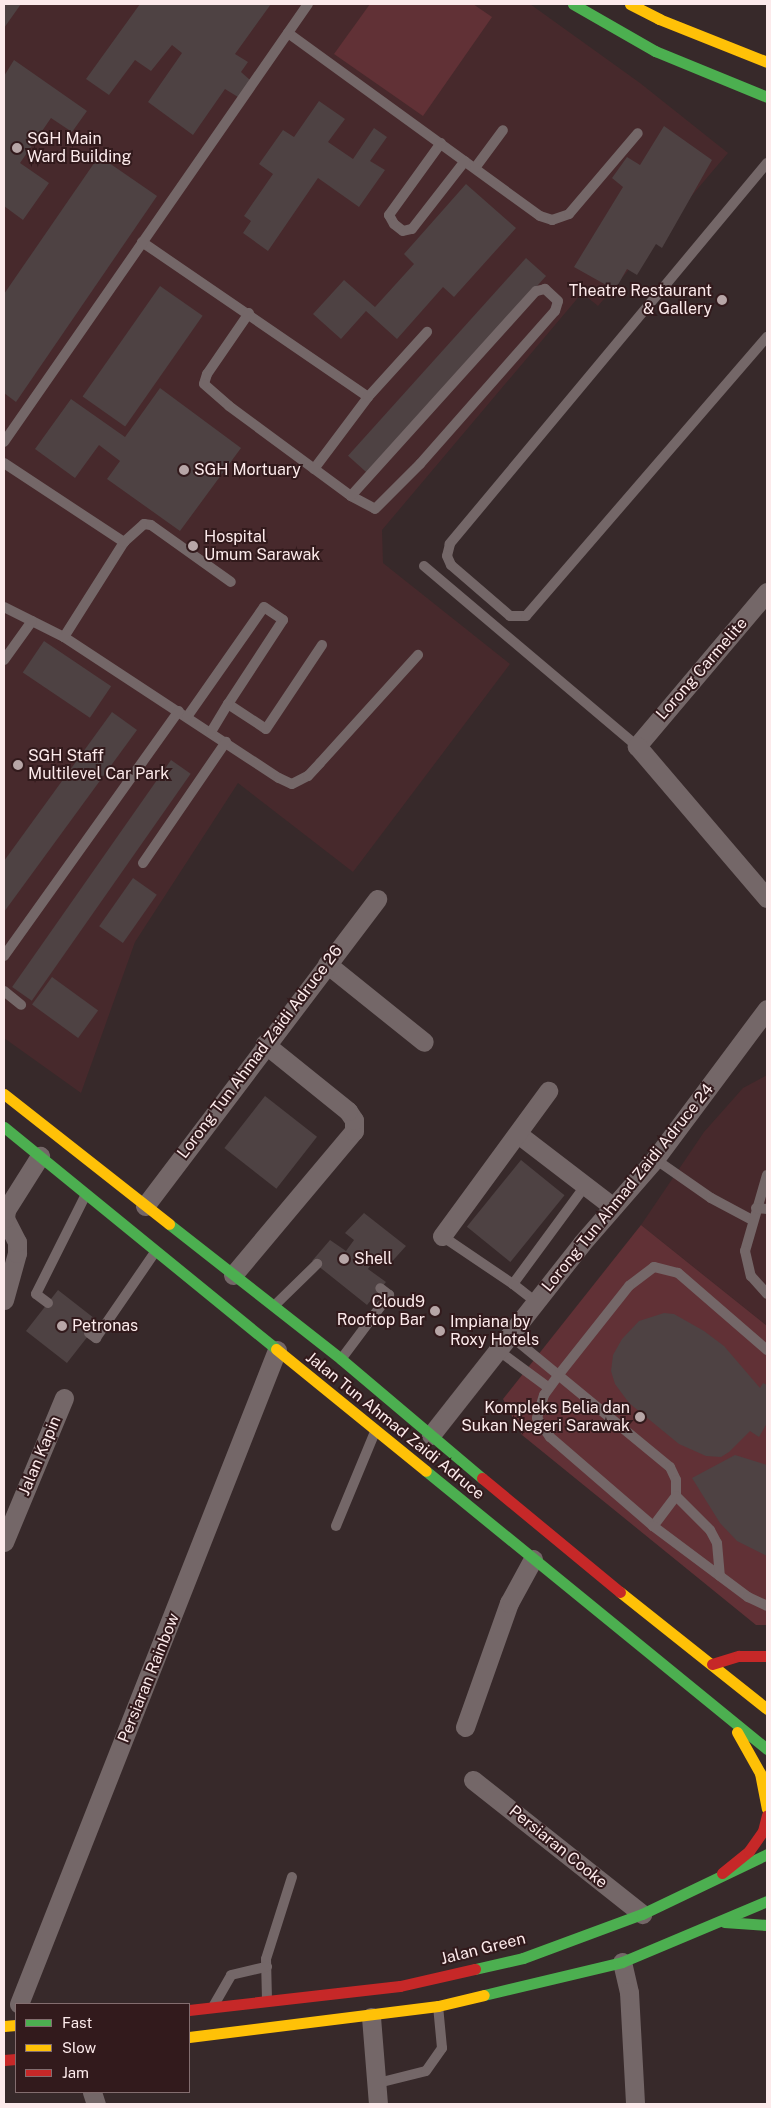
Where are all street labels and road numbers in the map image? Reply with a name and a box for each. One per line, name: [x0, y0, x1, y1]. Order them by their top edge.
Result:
street label: Lorong Carmelite: [652, 614, 752, 724]
street label: Lorong Tun Ahmad Zaidi Adruce 26: [173, 942, 347, 1162]
street label: Lorong Tun Ahmad Zaidi Adruce 24: [538, 1080, 718, 1296]
street label: Jalan Tun Ahmad Zaidi Adruce: [302, 1348, 488, 1504]
street label: Jalan Kapin: [15, 1413, 65, 1499]
street label: Persiaran Rainbow: [114, 1610, 184, 1746]
street label: Persiaran Cooke: [505, 1801, 611, 1893]
street label: Jalan Green: [438, 1929, 528, 1969]

